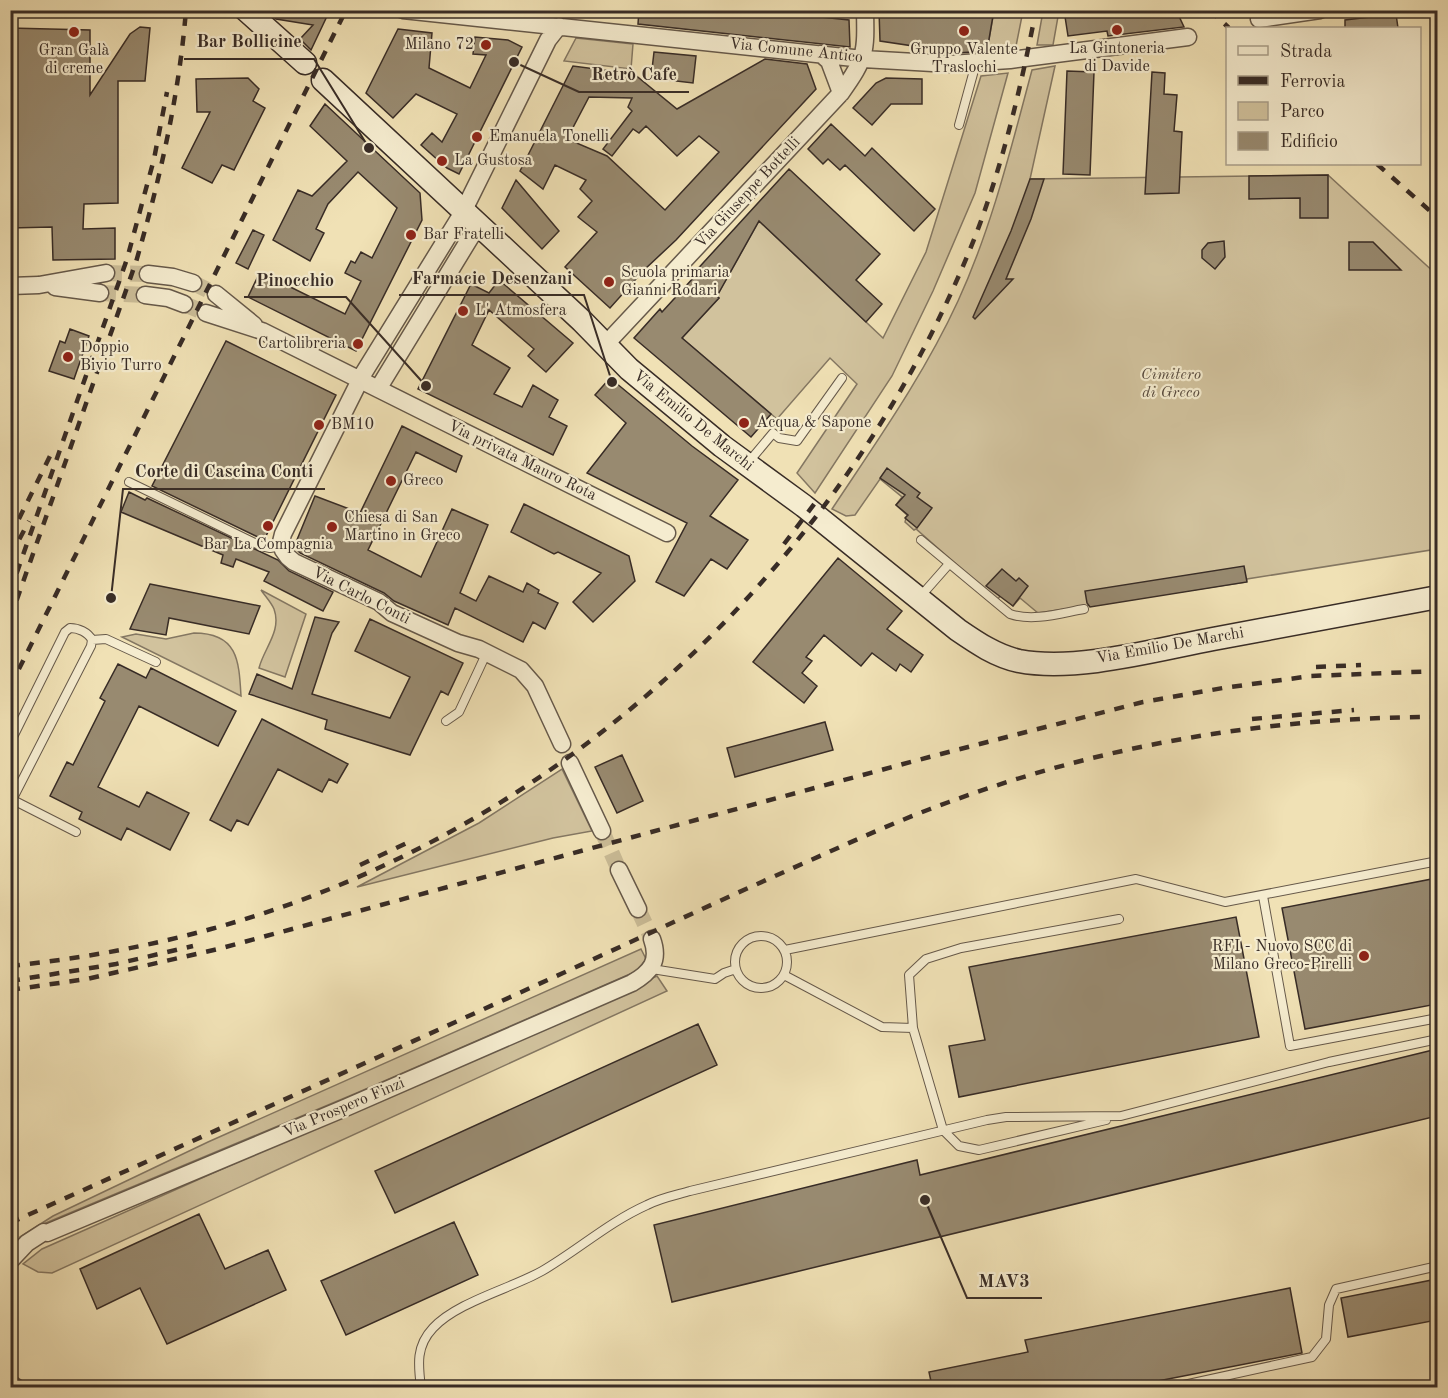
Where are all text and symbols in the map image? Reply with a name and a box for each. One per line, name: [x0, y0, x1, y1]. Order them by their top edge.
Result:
callout: Bar Bollicine: [184, 23, 314, 59]
marker: La Gintoneria di Davide: [1110, 23, 1124, 37]
marker: Gruppo Valente Traslochi: [957, 24, 971, 38]
marker: Gran Galà di creme: [67, 25, 81, 39]
legend: [1226, 27, 1421, 165]
text: Bar Bollicine: [196, 33, 302, 51]
street label: Via Comune Antico: [728, 36, 864, 66]
place label: Milano 72: [404, 37, 474, 53]
marker: Milano 72: [479, 38, 493, 52]
place label: La Gintoneria di Davide: [1069, 41, 1165, 75]
place label: Gruppo Valente Traslochi: [910, 42, 1018, 76]
place label: Gran Galà di creme: [39, 43, 109, 77]
text: Strada: [1280, 43, 1332, 61]
callout: Retrò Cafe: [579, 56, 689, 92]
text: Retrò Cafe: [591, 66, 677, 84]
text: Ferrovia: [1280, 73, 1345, 91]
text: Parco: [1280, 103, 1325, 121]
place label: Emanuela Tonelli: [489, 129, 609, 145]
marker: Emanuela Tonelli: [470, 130, 484, 144]
text: Edificio: [1280, 133, 1338, 151]
street label: Via Giuseppe Bottelli: [692, 134, 804, 252]
place label: La Gustosa: [454, 153, 533, 169]
marker: La Gustosa: [435, 154, 449, 168]
place label: Bar Fratelli: [423, 227, 504, 243]
marker: Bar Fratelli: [404, 228, 418, 242]
callout: Farmacie Desenzani: [399, 259, 584, 295]
callout: Pinocchio: [244, 261, 346, 297]
place label: Scuola primaria Gianni Rodari: [621, 265, 730, 299]
text: Farmacie Desenzani: [412, 270, 572, 288]
text: Pinocchio: [256, 272, 334, 290]
marker: Scuola primaria Gianni Rodari: [602, 275, 616, 289]
place label: L' Atmosfera: [475, 303, 567, 319]
marker: L' Atmosfera: [456, 304, 470, 318]
place label: Cartolibreria: [258, 336, 346, 352]
marker: Cartolibreria: [351, 337, 365, 351]
place label: Doppio Bivio Turro: [80, 340, 162, 374]
marker: Doppio Bivio Turro: [61, 350, 75, 364]
park label: Cimitero di Greco: [1141, 367, 1201, 401]
street label: Via Emilio De Marchi: [630, 368, 756, 474]
place label: Acqua & Sapone: [756, 415, 871, 431]
marker: Acqua & Sapone: [737, 416, 751, 430]
place label: BM10: [331, 417, 374, 433]
marker: BM10: [312, 418, 326, 432]
street label: Via privata Mauro Rota: [445, 418, 599, 504]
callout: Corte di Cascina Conti: [123, 453, 325, 489]
text: Corte di Cascina Conti: [135, 463, 313, 481]
place label: Greco: [403, 473, 443, 489]
marker: Greco: [384, 474, 398, 488]
place label: Chiesa di San Martino in Greco: [344, 510, 461, 544]
marker: Bar La Compagnia: [261, 519, 275, 533]
marker: Chiesa di San Martino in Greco: [325, 520, 339, 534]
place label: Bar La Compagnia: [203, 537, 333, 553]
street label: Via Carlo Conti: [309, 564, 413, 628]
street label: Via Emilio De Marchi: [1095, 625, 1245, 667]
place label: RFI - Nuovo SCC di Milano Greco-Pirelli: [1212, 939, 1352, 973]
marker: RFI - Nuovo SCC di Milano Greco-Pirelli: [1357, 949, 1371, 963]
street label: Via Prospero Finzi: [281, 1075, 407, 1141]
callout: MAV3: [967, 1262, 1042, 1298]
text: MAV3: [978, 1273, 1030, 1291]

